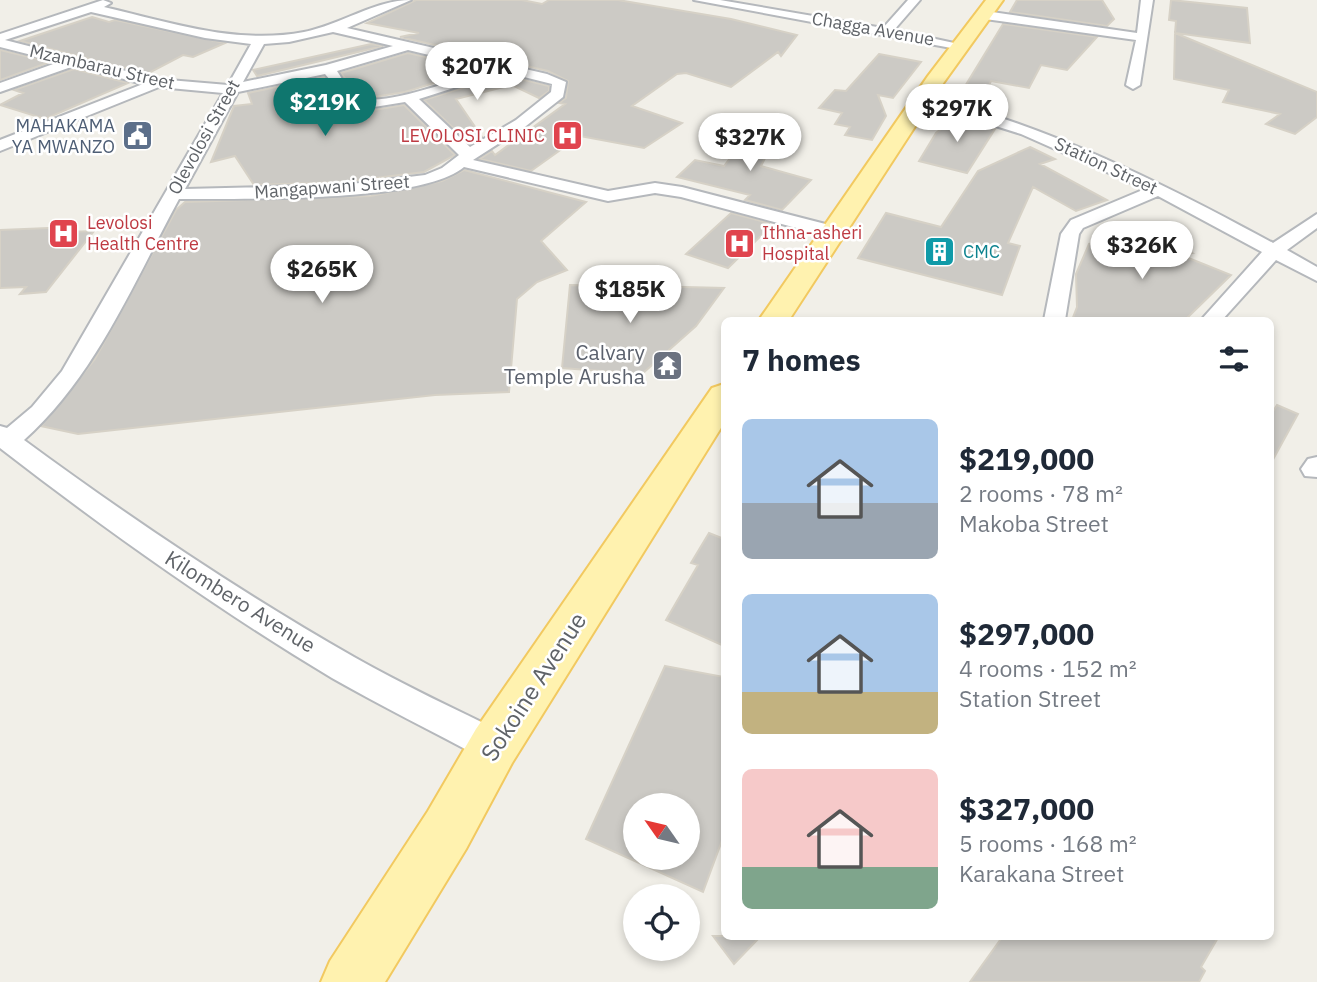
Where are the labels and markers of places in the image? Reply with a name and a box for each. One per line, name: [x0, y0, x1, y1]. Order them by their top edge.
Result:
pin: $207K: [428, 42, 526, 102]
pin: $219K: [276, 78, 374, 138]
pin: $297K: [908, 85, 1006, 144]
place label: MAHAKAMA YA MWANZO: [12, 114, 115, 158]
pin: $327K: [701, 114, 799, 173]
public building icon: MAHAKAMA YA MWANZO: [121, 119, 155, 153]
hospital icon: LEVOLOSI CLINIC: [551, 119, 585, 153]
place label: LEVOLOSI CLINIC: [401, 124, 545, 147]
place label: Levolosi Health Centre: [87, 211, 199, 255]
hospital icon: Levolosi Health Centre: [47, 216, 81, 250]
place label: Ithna-asheri Hospital: [762, 221, 862, 265]
pin: $326K: [1093, 222, 1191, 281]
hospital icon: Ithna-asheri Hospital: [722, 226, 756, 260]
building icon: CMC: [923, 235, 957, 269]
place label: CMC: [963, 240, 1000, 263]
pin: $265K: [273, 246, 371, 305]
pin: $185K: [581, 266, 679, 325]
place label: Calvary Temple Arusha: [504, 338, 646, 390]
temple icon: Calvary Temple Arusha: [651, 348, 685, 382]

